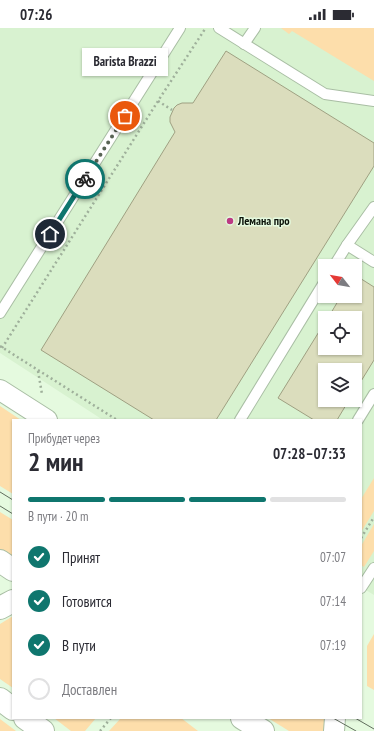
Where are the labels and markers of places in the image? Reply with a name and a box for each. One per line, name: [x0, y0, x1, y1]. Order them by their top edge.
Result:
callout: Barista Brazzi: [82, 48, 168, 76]
pin: [108, 99, 142, 133]
place label: Лемана про: [237, 213, 290, 228]
marker: Лемана про: [225, 216, 235, 226]
pin: [33, 217, 67, 251]

